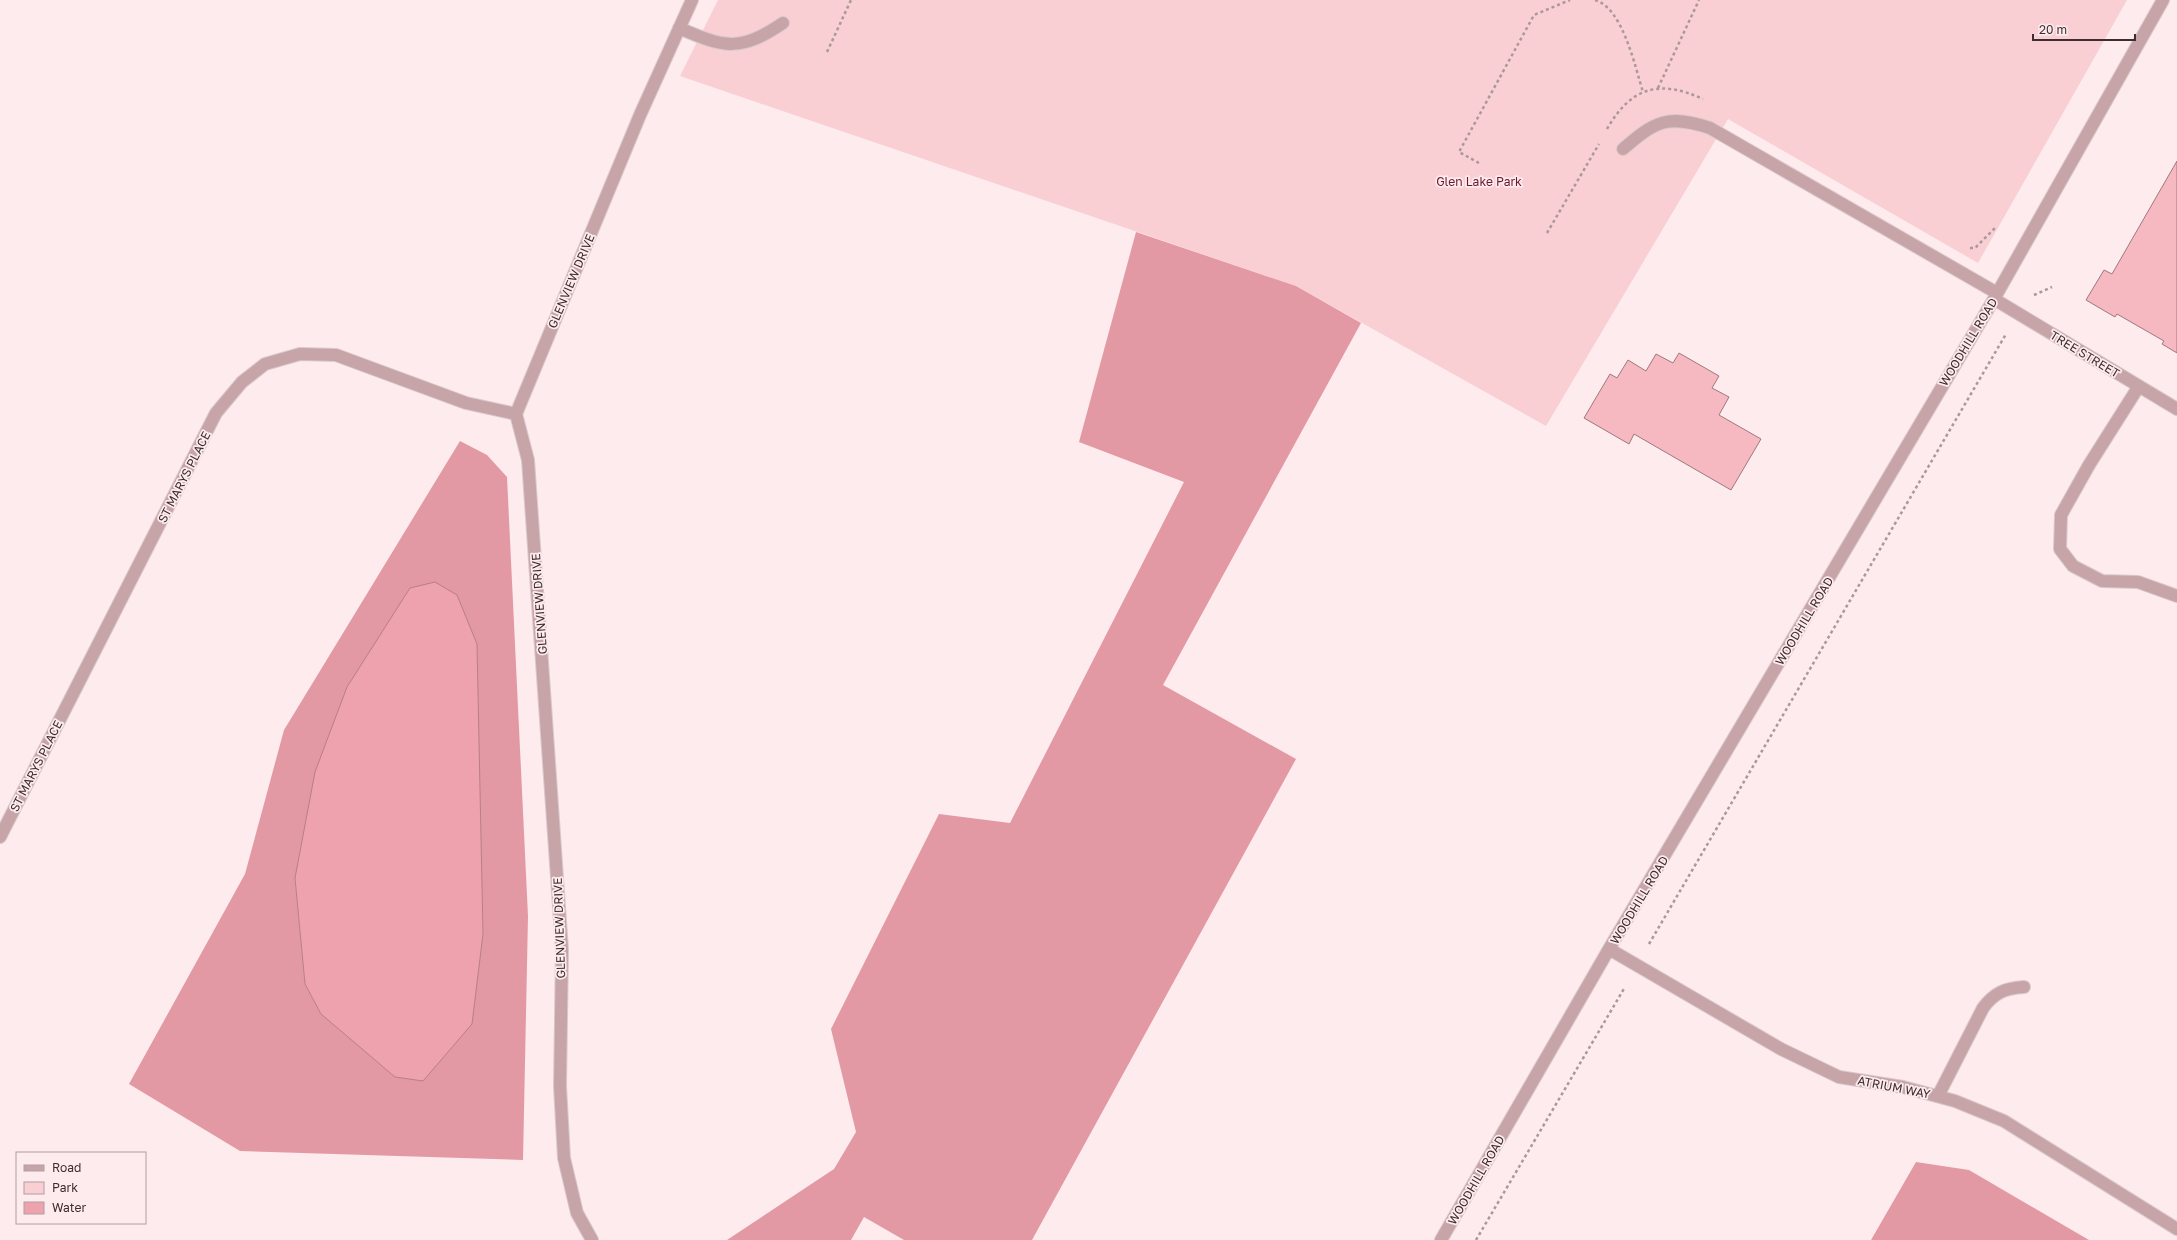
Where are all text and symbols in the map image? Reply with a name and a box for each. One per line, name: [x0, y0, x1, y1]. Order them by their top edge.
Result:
scale bar: [2033, 16, 2135, 42]
text: 20 m: [2039, 22, 2067, 37]
park label: Glen Lake Park: [1436, 174, 1522, 189]
street label: GLENVIEW DRIVE: [544, 232, 598, 330]
street label: WOODHILL ROAD: [1936, 295, 2000, 389]
street label: TREE STREET: [2047, 327, 2123, 381]
street label: ST MARYS PLACE: [154, 429, 214, 525]
street label: GLENVIEW DRIVE: [528, 553, 550, 655]
street label: WOODHILL ROAD: [1772, 574, 1836, 668]
street label: ST MARYS PLACE: [6, 718, 66, 814]
street label: WOODHILL ROAD: [1607, 853, 1671, 947]
street label: GLENVIEW DRIVE: [550, 877, 568, 979]
street label: ATRIUM WAY: [1856, 1073, 1932, 1101]
street label: WOODHILL ROAD: [1444, 1133, 1508, 1227]
legend: [16, 1152, 146, 1224]
text: Road: [52, 1160, 81, 1175]
text: Park: [52, 1180, 78, 1195]
text: Water: [52, 1200, 86, 1215]

